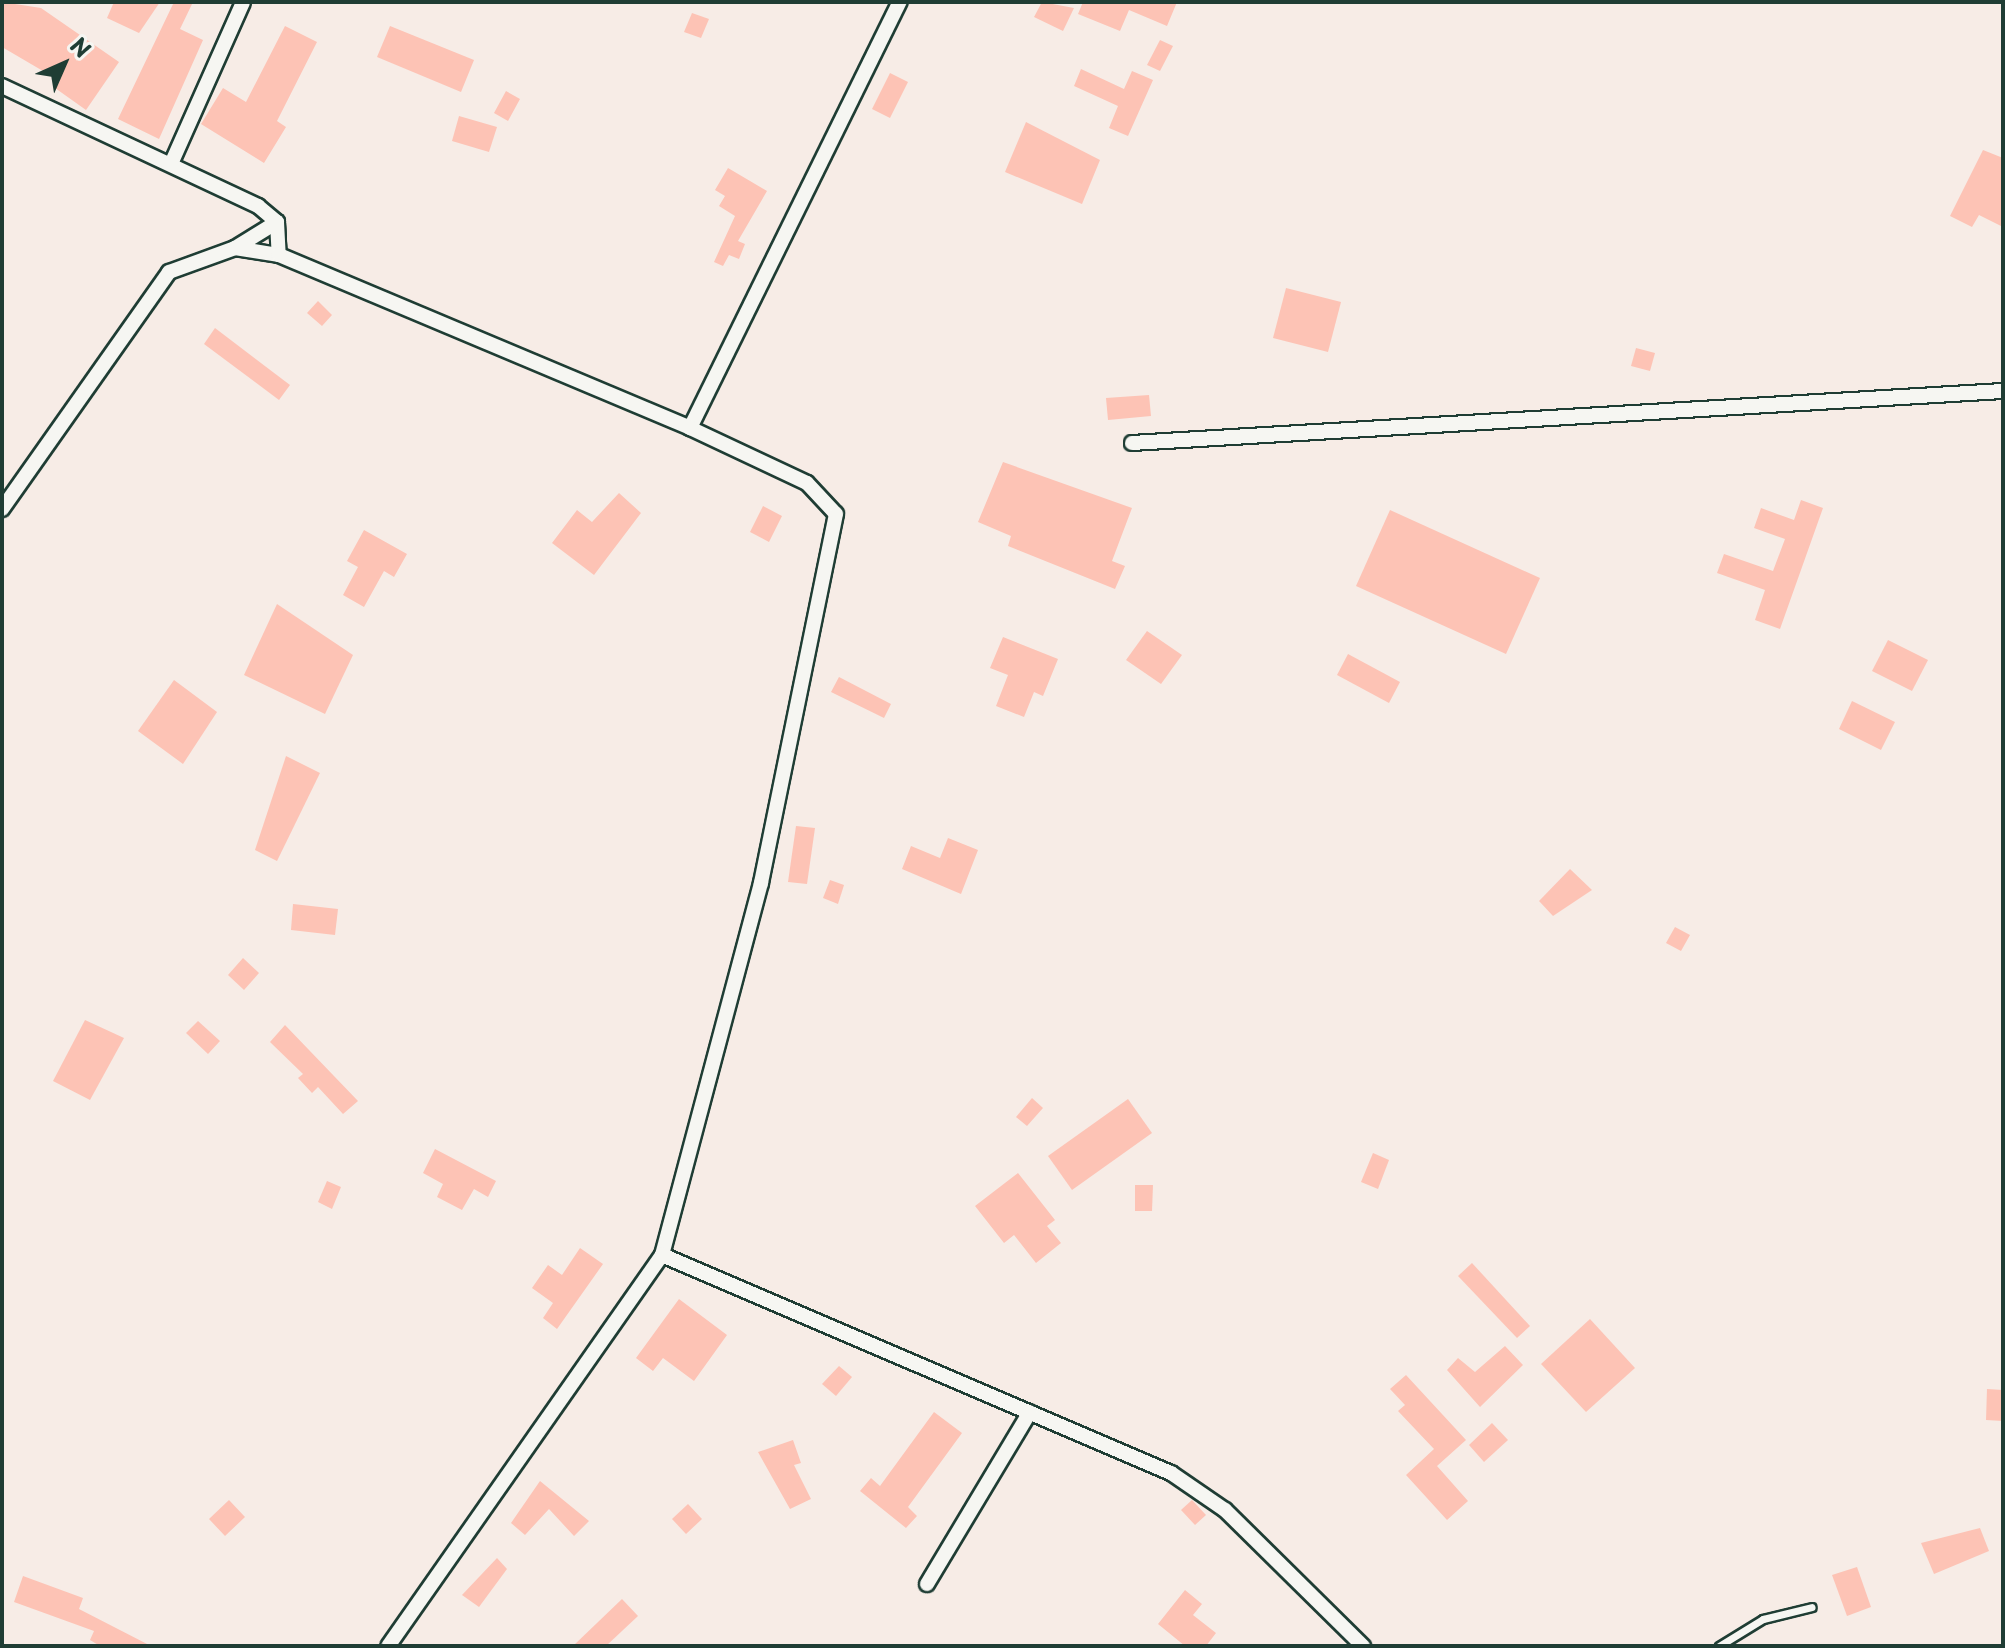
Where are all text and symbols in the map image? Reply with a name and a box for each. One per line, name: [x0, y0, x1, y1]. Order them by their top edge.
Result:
north arrow: [24, 24, 104, 104]
text: N: [63, 29, 99, 65]

